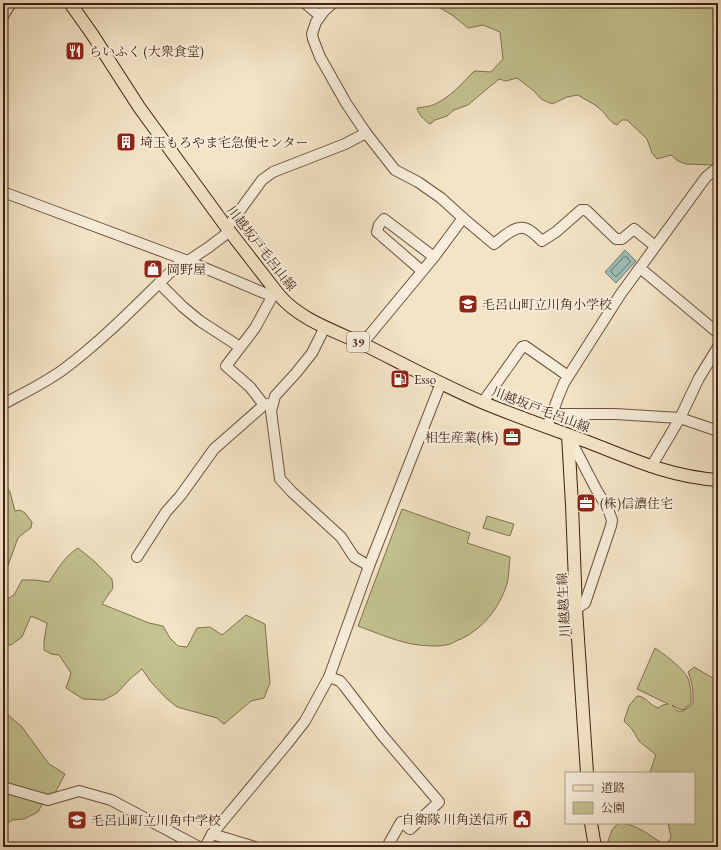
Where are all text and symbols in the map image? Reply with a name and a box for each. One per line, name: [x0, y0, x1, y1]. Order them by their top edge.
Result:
restaurant icon: らいふく (大衆食堂): [64, 40, 86, 62]
place label: らいふく (大衆食堂): [89, 43, 204, 60]
building icon: 埼玉もろやま宅急便センター: [115, 131, 137, 153]
place label: 埼玉もろやま宅急便センター: [140, 134, 308, 151]
street label: 川越坂戸毛呂山線: [223, 202, 300, 295]
shop icon: 岡野屋: [142, 258, 164, 280]
place label: 岡野屋: [167, 261, 206, 278]
school or university icon: 毛呂山町立川角小学校: [457, 293, 479, 315]
place label: 毛呂山町立川角小学校: [482, 296, 612, 313]
road number: 39: [347, 332, 369, 352]
fuel station icon: Esso: [389, 368, 411, 390]
place label: Esso: [414, 371, 436, 388]
street label: 川越坂戸毛呂山線: [489, 383, 592, 436]
office icon: 相生産業(株): [501, 426, 523, 448]
place label: 相生産業(株): [425, 429, 498, 446]
office icon: (株)信濃住宅: [575, 492, 597, 514]
place label: (株)信濃住宅: [600, 495, 673, 512]
street label: 川越越生線: [553, 572, 574, 638]
legend: [565, 772, 695, 824]
text: 道路: [601, 780, 625, 796]
text: 公園: [601, 800, 625, 816]
public building icon: 自衛隊 川角送信所: [511, 808, 533, 830]
school or university icon: 毛呂山町立川角中学校: [66, 809, 88, 831]
place label: 自衛隊 川角送信所: [401, 811, 508, 828]
place label: 毛呂山町立川角中学校: [91, 812, 221, 829]

